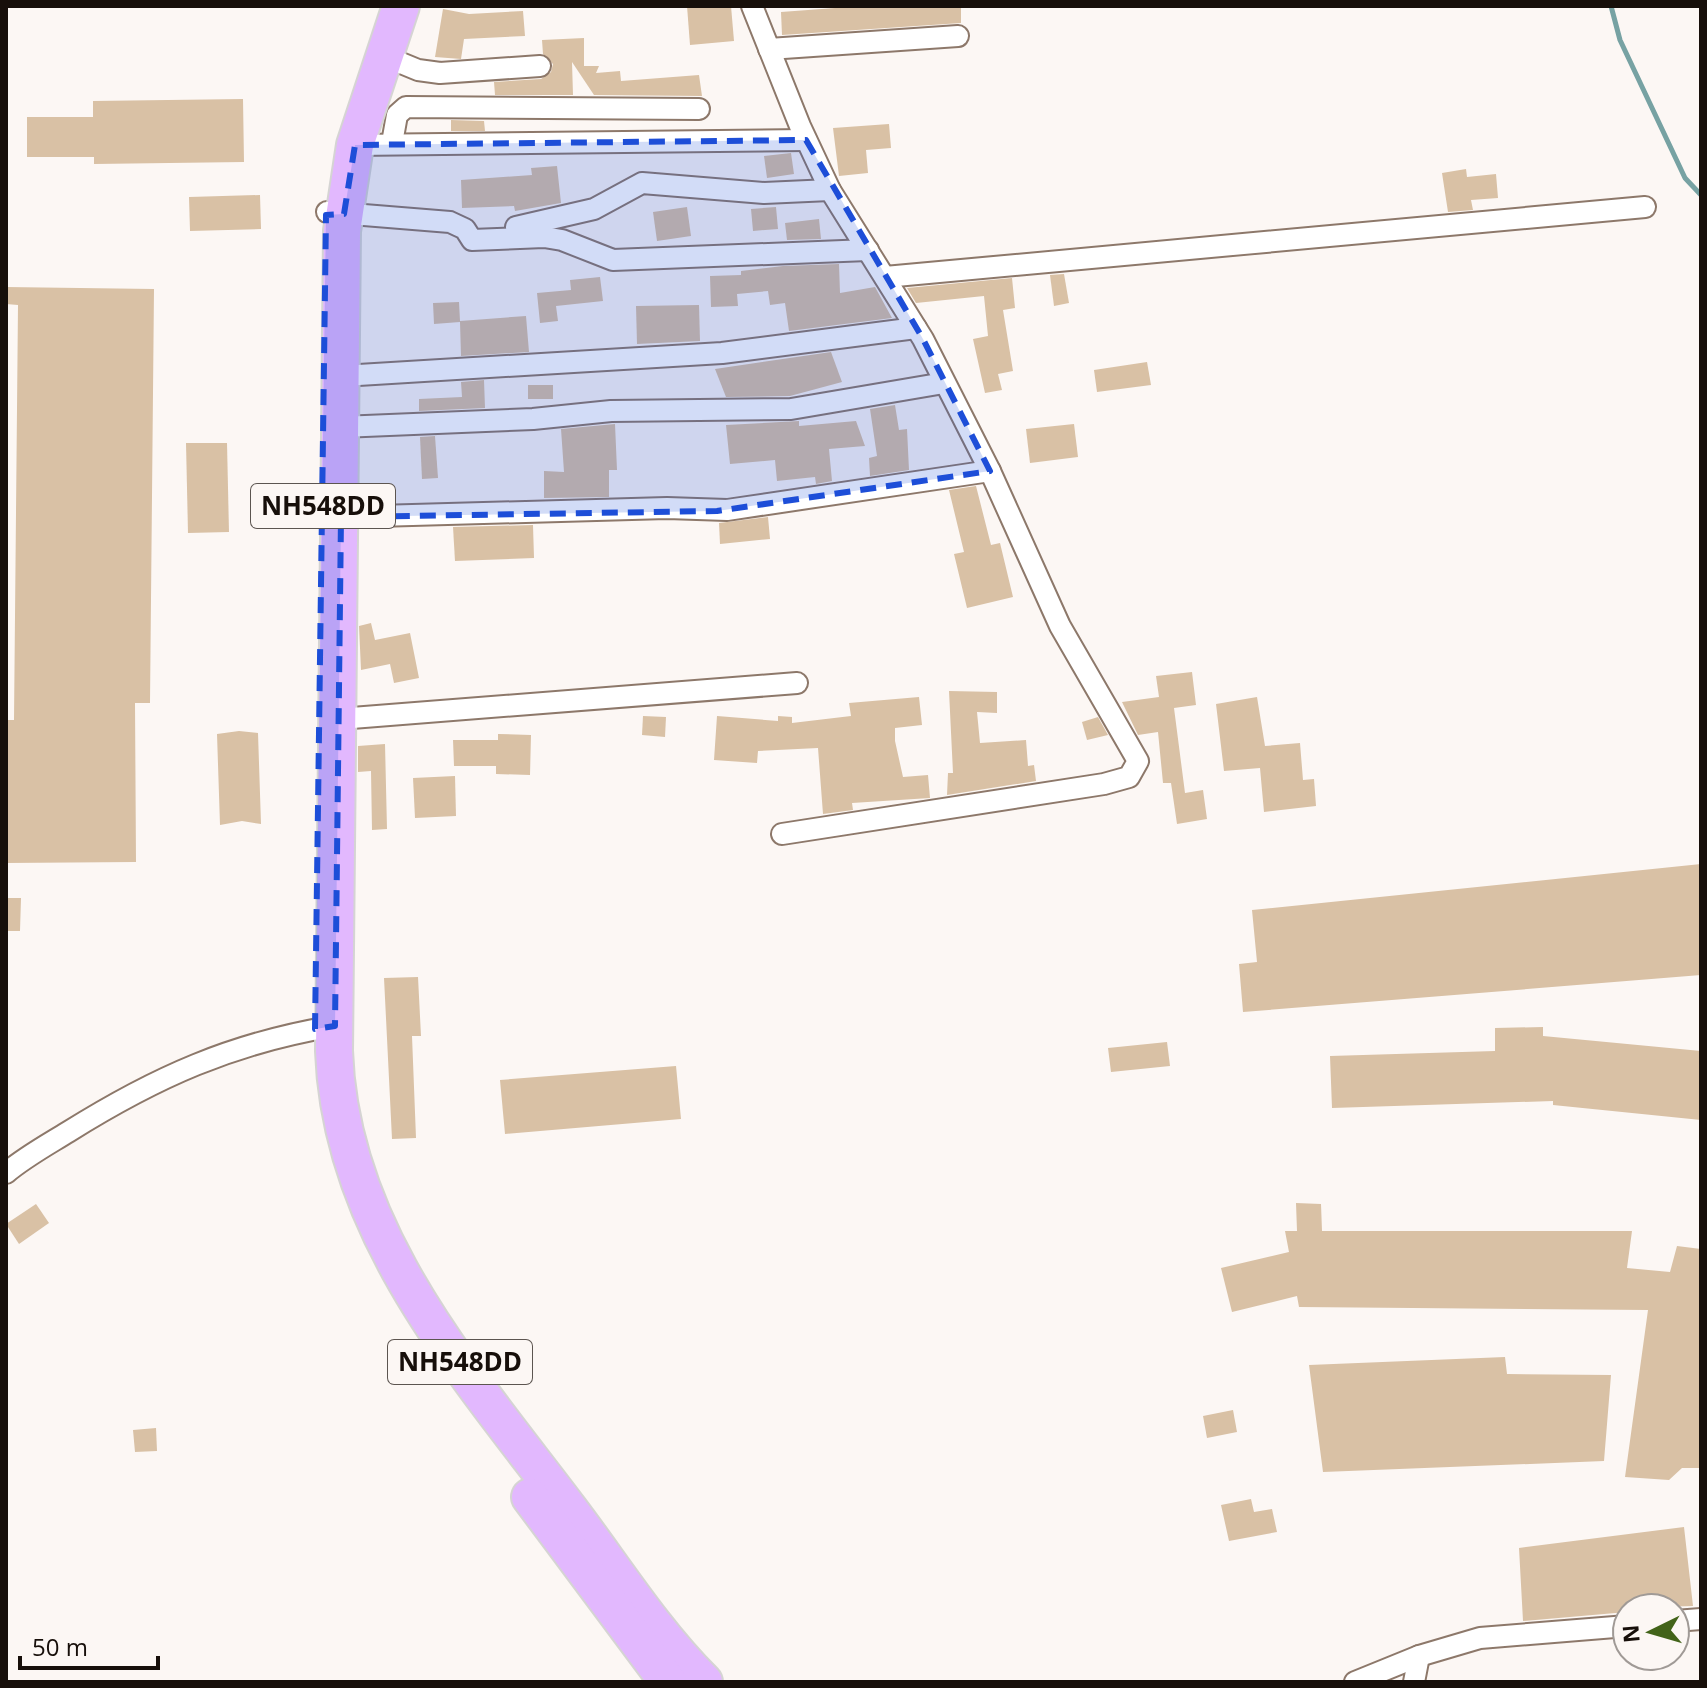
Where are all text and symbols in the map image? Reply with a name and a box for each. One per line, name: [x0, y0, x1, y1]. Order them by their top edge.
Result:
road number: NH548DD: [251, 484, 395, 528]
road number: NH548DD: [388, 1340, 532, 1384]
north arrow: [1611, 1592, 1691, 1672]
scale bar: [20, 1620, 158, 1670]
text: N: [1614, 1624, 1646, 1644]
text: 50 m: [32, 1630, 88, 1663]

